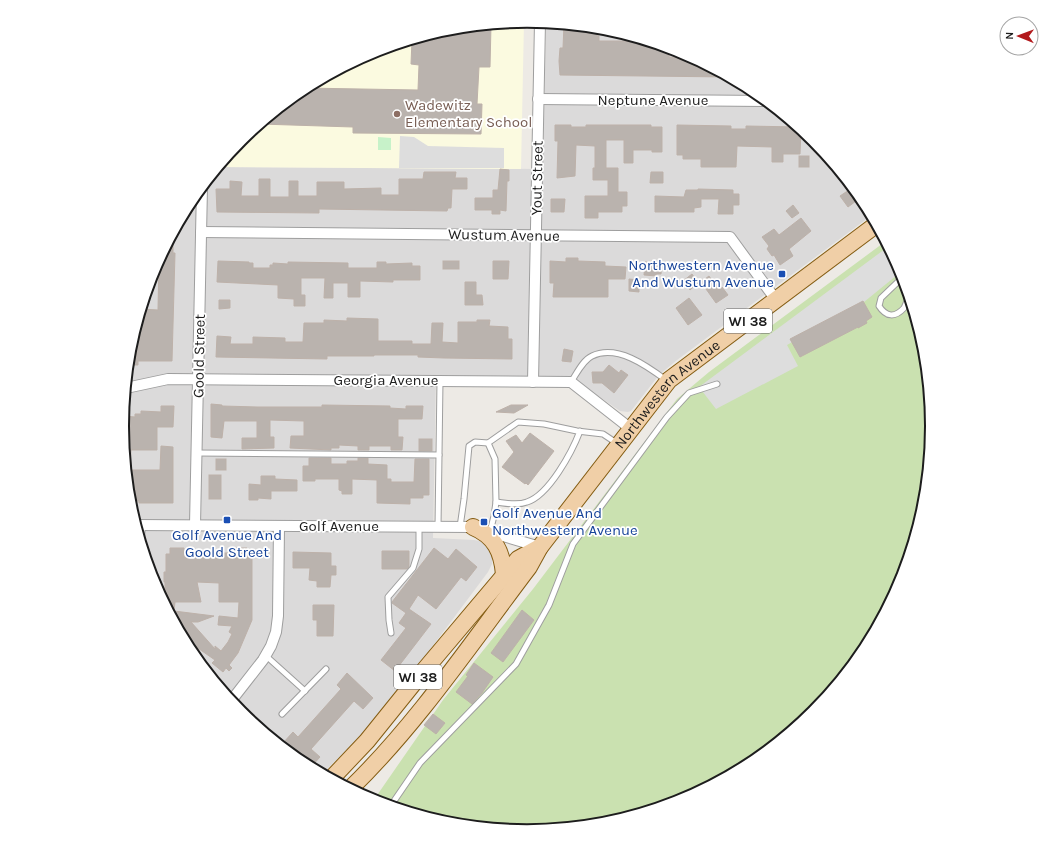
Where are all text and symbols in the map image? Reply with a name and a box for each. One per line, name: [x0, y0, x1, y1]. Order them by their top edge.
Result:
north arrow: [999, 16, 1039, 56]
text: N: [1003, 32, 1016, 40]
street label: Neptune Avenue: [597, 91, 709, 109]
place label: Wadewitz Elementary School: [405, 96, 532, 131]
marker: Wadewitz Elementary School: [392, 109, 402, 119]
street label: Yout Street: [527, 140, 547, 216]
street label: Wustum Avenue: [448, 225, 560, 245]
place label: Northwestern Avenue And Wustum Avenue: [628, 256, 774, 291]
marker: Northwestern Avenue And Wustum Avenue: [777, 269, 787, 279]
road number: WI 38: [724, 309, 772, 333]
street label: Goold Street: [189, 314, 209, 398]
street label: Northwestern Avenue: [610, 336, 724, 452]
street label: Georgia Avenue: [334, 371, 438, 389]
place label: Golf Avenue And Northwestern Avenue: [492, 504, 638, 539]
marker: Golf Avenue And Goold Street: [222, 515, 232, 525]
street label: Golf Avenue: [299, 517, 379, 535]
marker: Golf Avenue And Northwestern Avenue: [479, 517, 489, 527]
place label: Golf Avenue And Goold Street: [172, 526, 282, 561]
road number: WI 38: [394, 665, 442, 689]

